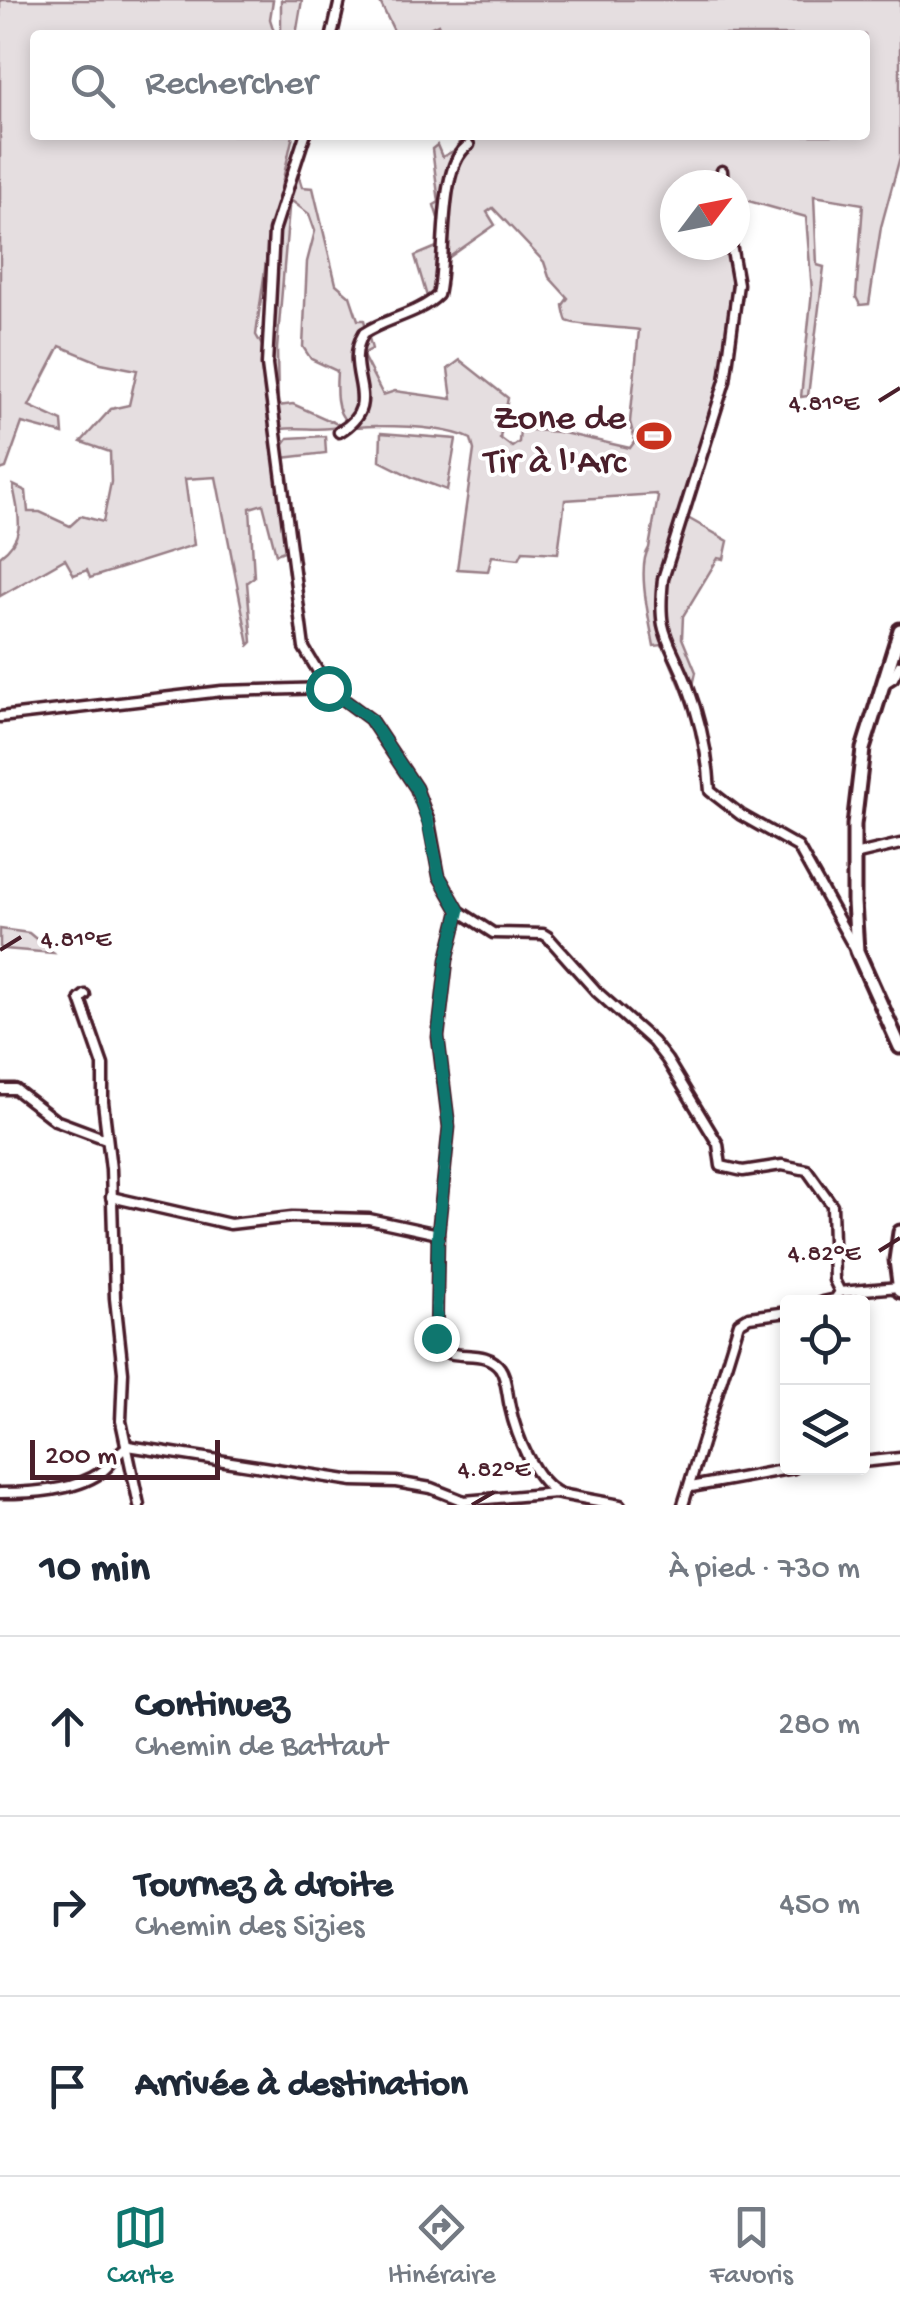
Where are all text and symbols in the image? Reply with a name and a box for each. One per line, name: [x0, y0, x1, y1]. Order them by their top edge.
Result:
search box: [30, 30, 870, 140]
icon: search: [65, 58, 120, 113]
text: Rechercher: [145, 63, 317, 107]
north arrow: [660, 170, 750, 260]
text: 4.81°E: [789, 391, 861, 420]
place label: Zone de Tir à l'Arc: [482, 398, 627, 486]
sports icon: Zone de Tir à l'Arc: [635, 417, 673, 455]
route start: [306, 666, 352, 712]
text: 4.81°E: [41, 927, 113, 956]
text: 4.82°E: [788, 1241, 862, 1270]
map controls: [780, 1295, 870, 1475]
button: locate: [780, 1295, 870, 1385]
route end: [414, 1316, 460, 1362]
button: layers: [780, 1385, 870, 1475]
scale bar: [30, 1435, 220, 1480]
text: 200 m: [45, 1441, 117, 1474]
text: 4.82°E: [458, 1457, 532, 1486]
text: 10 min: [40, 1546, 150, 1595]
text: À pied · 730 m: [669, 1551, 860, 1589]
text: Continuez: [135, 1685, 289, 1729]
icon: ahead: [40, 1699, 95, 1754]
text: 280 m: [778, 1707, 860, 1745]
text: Chemin de Battaut: [135, 1729, 387, 1767]
text: Tournez à droite: [135, 1865, 393, 1909]
icon: right: [40, 1879, 95, 1934]
text: 450 m: [780, 1887, 860, 1925]
text: Chemin des Sizies: [135, 1909, 364, 1947]
icon: arrive: [40, 2059, 95, 2114]
text: Arrivée à destination: [135, 2064, 468, 2108]
tab: Carte: [107, 2200, 174, 2293]
tab: Itinéraire: [388, 2200, 496, 2293]
tab: Favoris: [710, 2200, 793, 2293]

